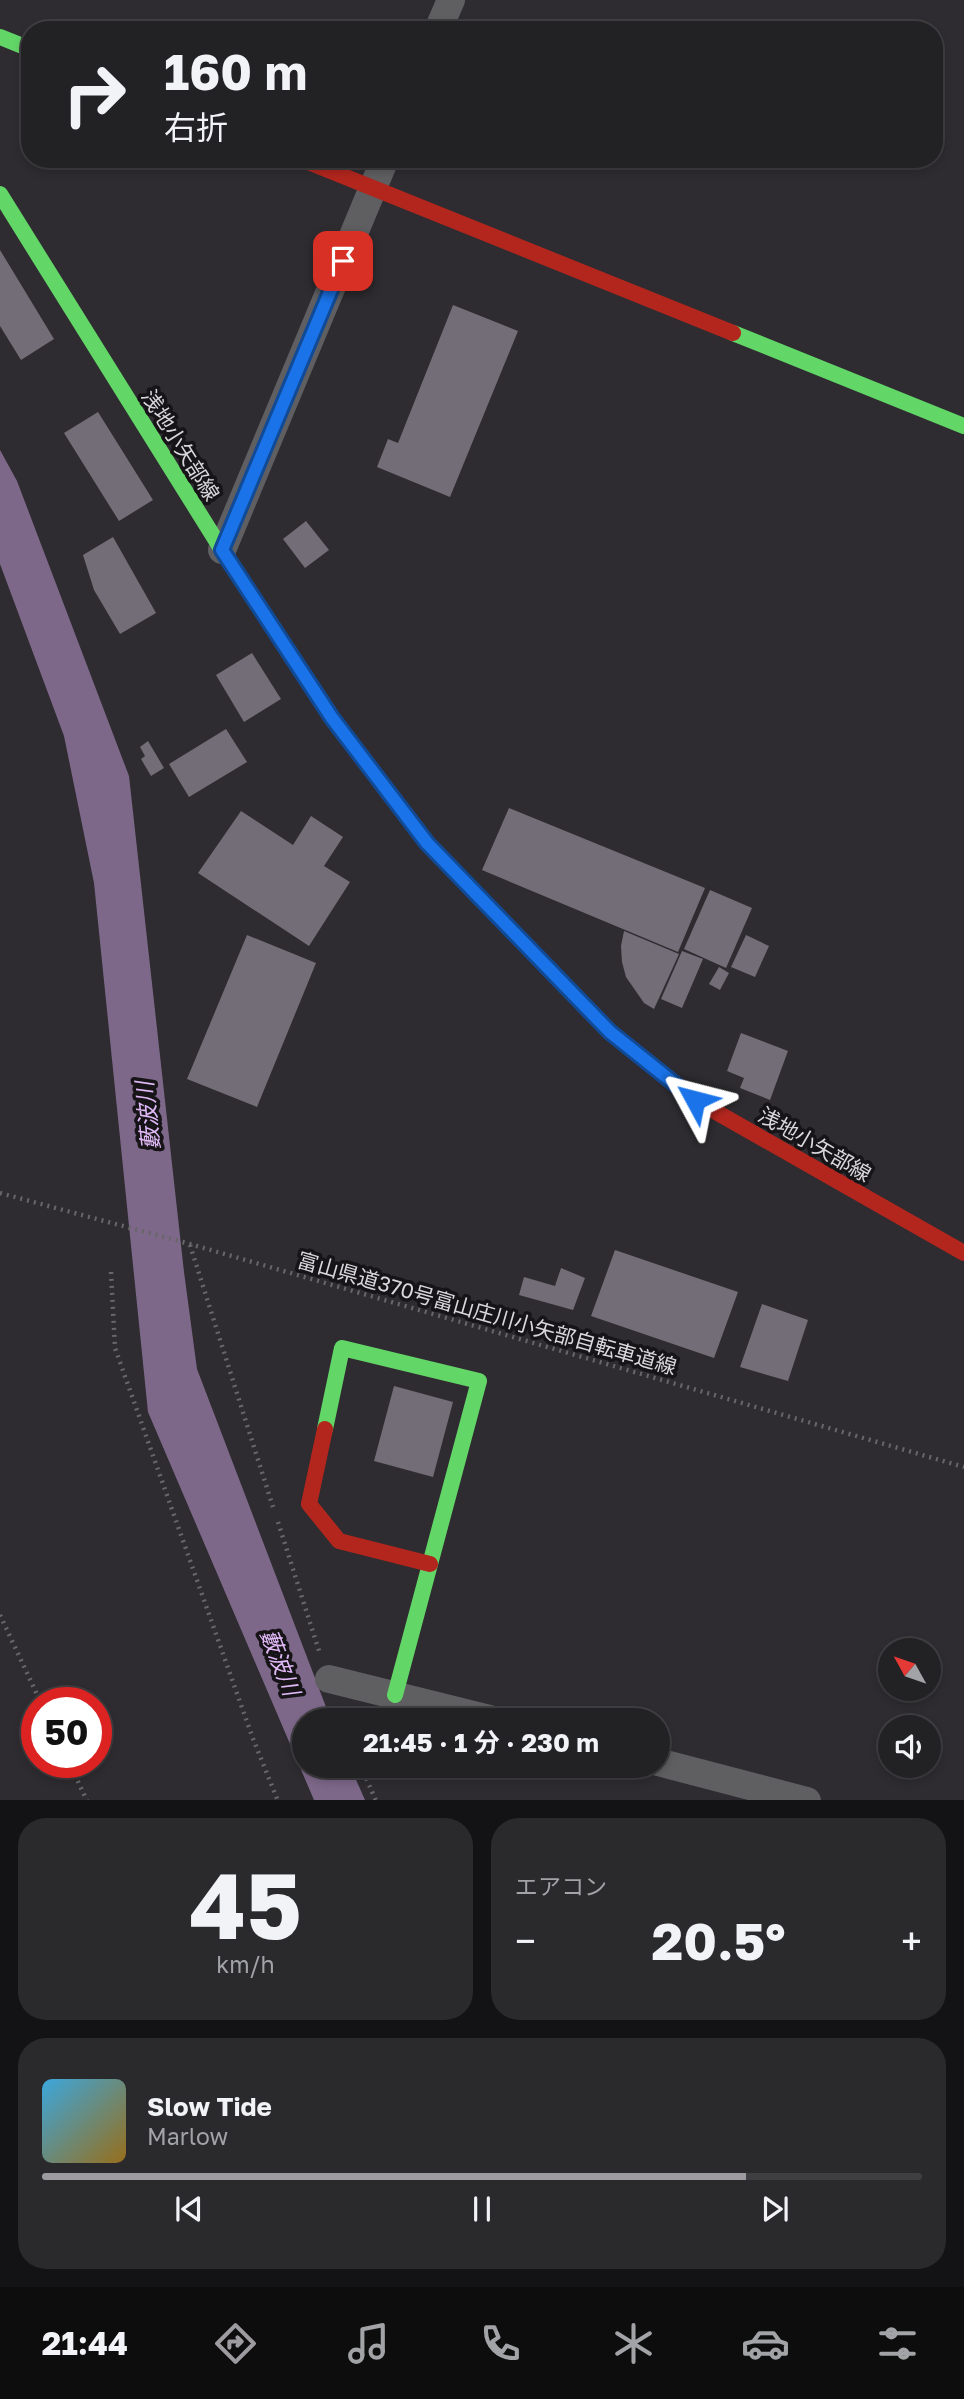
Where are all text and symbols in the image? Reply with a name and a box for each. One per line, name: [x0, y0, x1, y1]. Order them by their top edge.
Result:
text: 160 m: [164, 42, 307, 101]
icon: right: [49, 49, 140, 140]
text: 右折: [164, 108, 228, 146]
pin: [313, 231, 373, 291]
icon: arrive: [324, 242, 362, 280]
street label: 浅地小矢部線: [137, 385, 225, 505]
position arrow: [658, 1063, 732, 1137]
water label: 藪波川: [129, 1077, 165, 1152]
street label: 浅地小矢部線: [754, 1101, 876, 1187]
street label: 富山県道370号富山庄川小矢部自転車道線: [294, 1246, 680, 1380]
water label: 藪波川: [256, 1625, 308, 1702]
north arrow: [878, 1638, 942, 1701]
map controls: [878, 1638, 941, 1778]
speed limit sign: 50: [21, 1687, 112, 1778]
button: sound: [878, 1715, 941, 1778]
text: 21:45 · 1 分 · 230 m: [363, 1727, 599, 1758]
text: 45: [189, 1850, 302, 1959]
text: エアコン: [515, 1872, 607, 1900]
text: 20.5°: [651, 1909, 786, 1971]
text: −: [515, 1918, 536, 1963]
text: +: [901, 1918, 922, 1963]
text: km/h: [216, 1950, 275, 1978]
text: Slow Tide: [147, 2091, 272, 2122]
text: Marlow: [147, 2122, 228, 2150]
icon: previous: [170, 2190, 208, 2228]
icon: pause: [463, 2190, 501, 2228]
icon: next: [756, 2190, 794, 2228]
icon: directions: [211, 2319, 260, 2368]
icon: music: [344, 2319, 393, 2368]
icon: phone: [476, 2319, 525, 2368]
icon: climate: [609, 2319, 658, 2368]
icon: car: [741, 2319, 790, 2368]
icon: filters: [873, 2319, 922, 2368]
text: 21:44: [42, 2324, 128, 2362]

